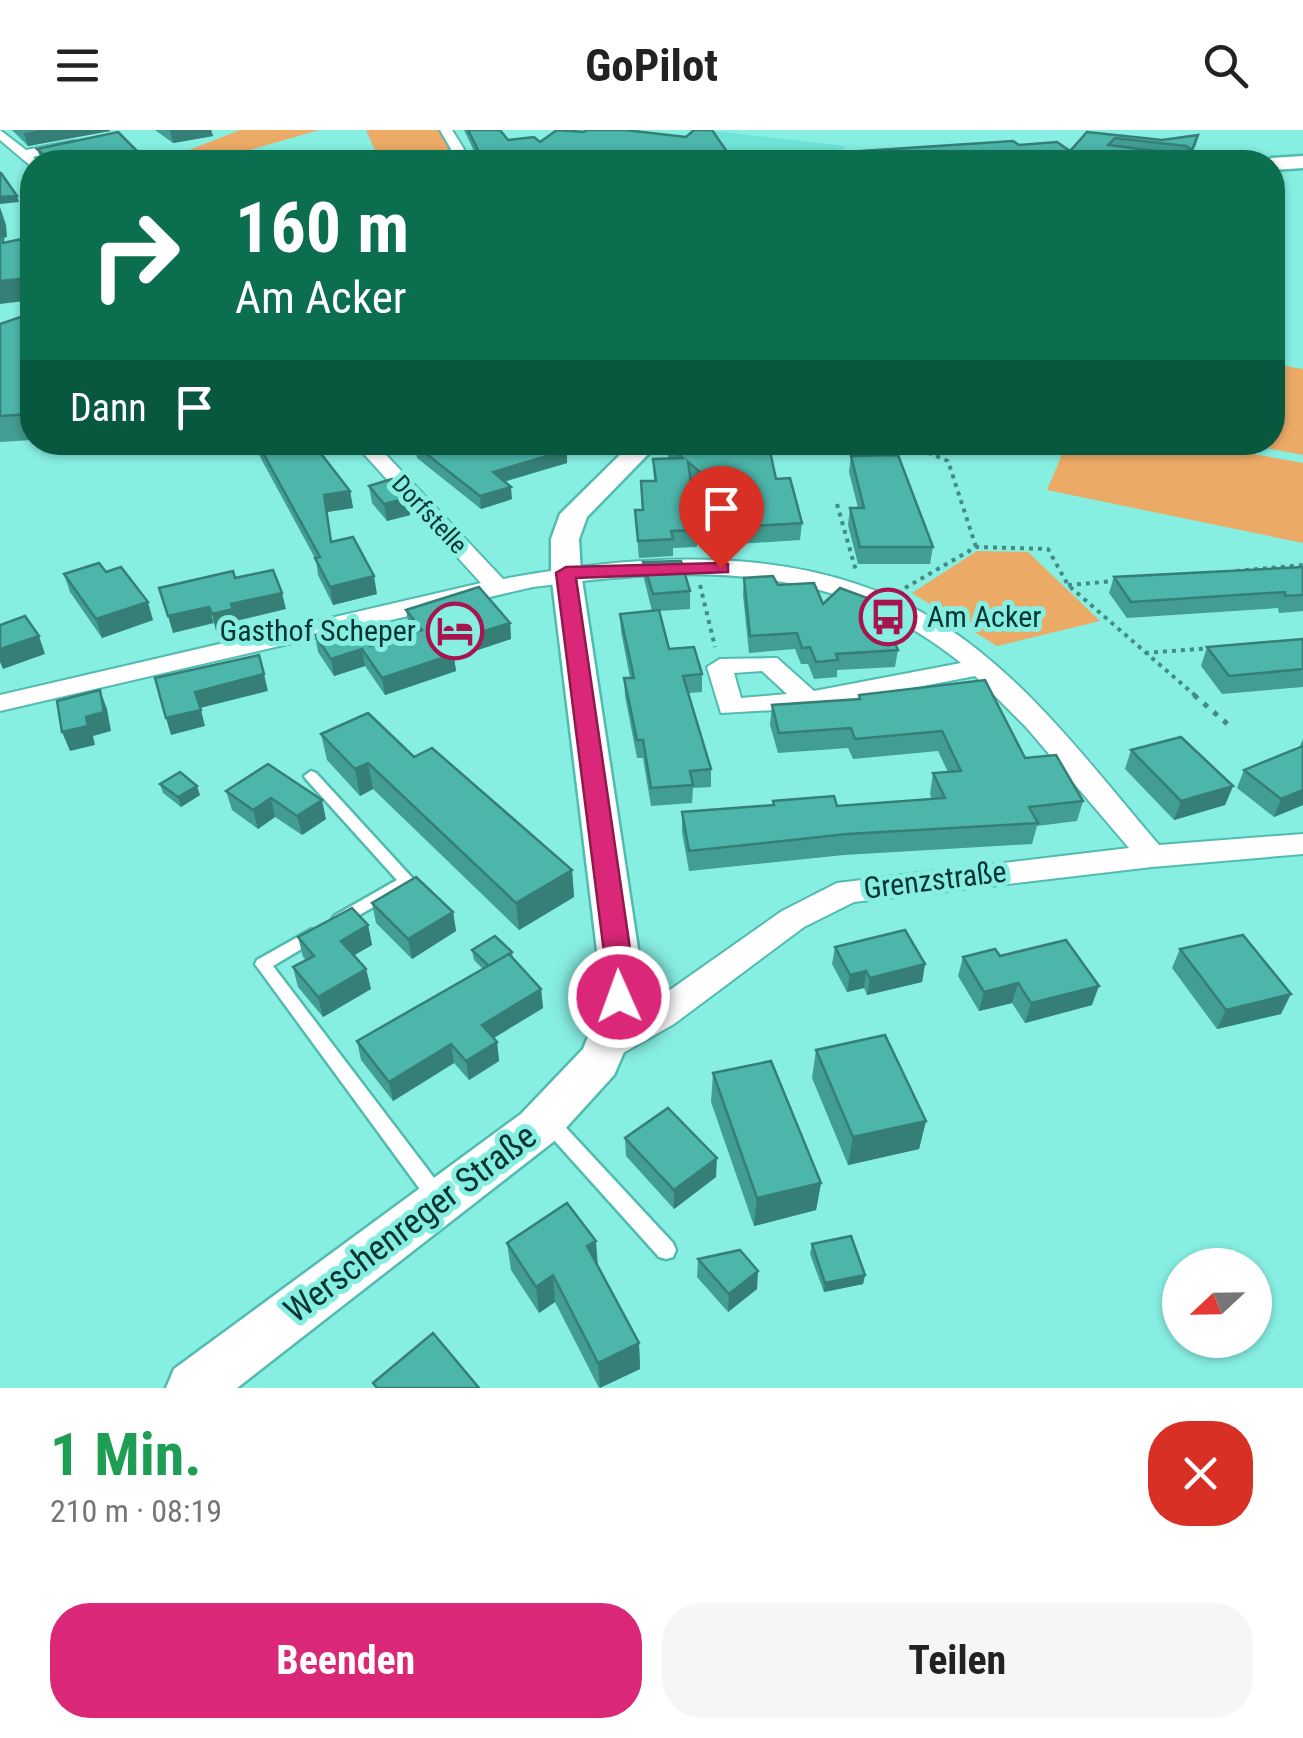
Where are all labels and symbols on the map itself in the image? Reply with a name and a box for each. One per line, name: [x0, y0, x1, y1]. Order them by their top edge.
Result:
pin: [679, 466, 764, 569]
street label: Dorfstelle: [386, 469, 473, 559]
bus stop icon: Am Acker: [858, 587, 918, 647]
place label: Am Acker: [927, 599, 1041, 634]
hotel icon: Gasthof Scheper: [425, 601, 485, 661]
place label: Gasthof Scheper: [219, 613, 416, 648]
street label: Grenzstraße: [862, 853, 1008, 906]
position arrow: [567, 945, 671, 1049]
street label: Werschenreger Straße: [276, 1115, 544, 1331]
north arrow: [1162, 1248, 1272, 1358]

